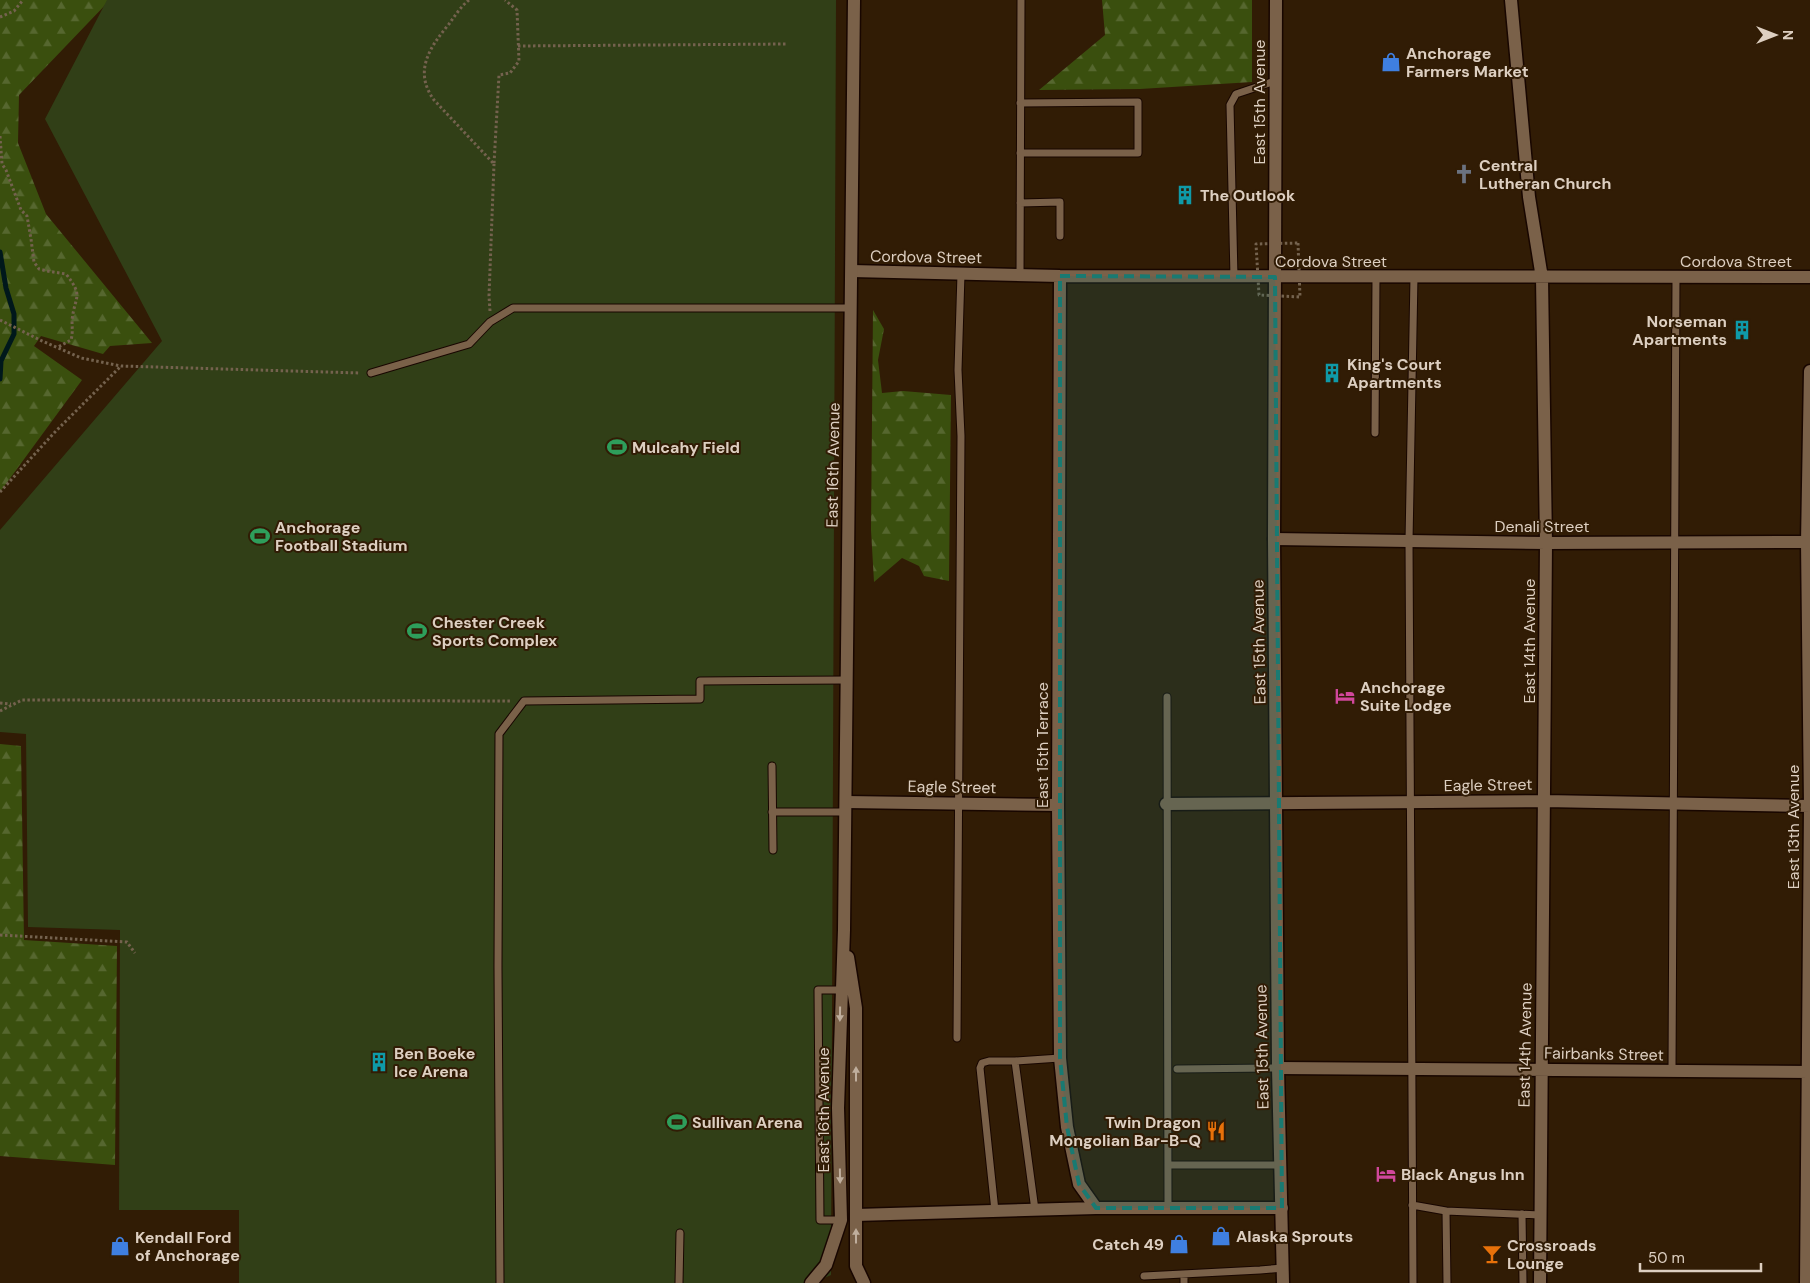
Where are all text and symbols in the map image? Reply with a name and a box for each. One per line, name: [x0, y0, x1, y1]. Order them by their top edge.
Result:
north arrow: [1750, 10, 1800, 60]
text: N: [1779, 30, 1797, 40]
street label: East 15th Avenue: [1249, 40, 1270, 164]
place label: Anchorage Farmers Market: [1406, 43, 1529, 82]
shop icon: Anchorage Farmers Market: [1380, 51, 1402, 73]
place label: Central Lutheran Church: [1479, 155, 1611, 194]
church icon: Central Lutheran Church: [1453, 163, 1475, 185]
building icon: The Outlook: [1174, 184, 1196, 206]
place label: The Outlook: [1200, 185, 1296, 206]
street label: Cordova Street: [870, 246, 982, 268]
street label: Cordova Street: [1275, 251, 1387, 272]
street label: Cordova Street: [1680, 251, 1792, 272]
place label: Norseman Apartments: [1632, 311, 1727, 350]
building icon: Norseman Apartments: [1731, 319, 1753, 341]
place label: King's Court Apartments: [1347, 354, 1442, 393]
building icon: King's Court Apartments: [1321, 362, 1343, 384]
street label: East 16th Avenue: [821, 402, 845, 528]
sports icon: Mulcahy Field: [606, 436, 628, 458]
place label: Mulcahy Field: [632, 437, 740, 458]
street label: Denali Street: [1495, 516, 1590, 537]
place label: Anchorage Football Stadium: [275, 517, 408, 556]
sports icon: Anchorage Football Stadium: [249, 525, 271, 547]
street label: East 15th Avenue: [1247, 579, 1271, 705]
street label: East 14th Avenue: [1519, 579, 1540, 703]
place label: Chester Creek Sports Complex: [432, 612, 557, 651]
sports icon: Chester Creek Sports Complex: [406, 620, 428, 642]
place label: Anchorage Suite Lodge: [1360, 677, 1452, 716]
street label: East 15th Terrace: [1032, 682, 1053, 808]
hotel icon: Anchorage Suite Lodge: [1334, 685, 1356, 707]
street label: East 13th Avenue: [1783, 765, 1804, 889]
street label: Eagle Street: [1443, 774, 1533, 796]
street label: Eagle Street: [907, 776, 997, 798]
street label: East 14th Avenue: [1513, 982, 1537, 1108]
street label: East 15th Avenue: [1250, 984, 1274, 1110]
one-way arrow: [836, 1006, 844, 1022]
street label: Fairbanks Street: [1544, 1042, 1664, 1066]
place label: Ben Boeke Ice Arena: [394, 1043, 475, 1082]
street label: East 16th Avenue: [813, 1047, 834, 1173]
building icon: Ben Boeke Ice Arena: [368, 1051, 390, 1073]
one-way arrow: [852, 1065, 860, 1081]
sports icon: Sullivan Arena: [666, 1111, 688, 1133]
place label: Sullivan Arena: [692, 1112, 803, 1133]
place label: Twin Dragon Mongolian Bar-B-Q: [1049, 1112, 1201, 1151]
restaurant icon: Twin Dragon Mongolian Bar-B-Q: [1205, 1120, 1227, 1142]
hotel icon: Black Angus Inn: [1375, 1163, 1397, 1185]
place label: Black Angus Inn: [1401, 1164, 1525, 1185]
one-way arrow: [836, 1168, 844, 1184]
shop icon: Alaska Sprouts: [1210, 1225, 1232, 1247]
place label: Alaska Sprouts: [1236, 1226, 1353, 1247]
place label: Kendall Ford of Anchorage: [135, 1227, 240, 1266]
one-way arrow: [852, 1228, 860, 1244]
shop icon: Catch 49: [1168, 1233, 1190, 1255]
place label: Catch 49: [1092, 1234, 1164, 1255]
shop icon: Kendall Ford of Anchorage: [109, 1235, 131, 1257]
place label: Crossroads Lounge: [1507, 1235, 1597, 1274]
scale bar: [1640, 1240, 1761, 1272]
bar icon: Crossroads Lounge: [1481, 1243, 1503, 1265]
text: 50 m: [1648, 1248, 1685, 1268]

